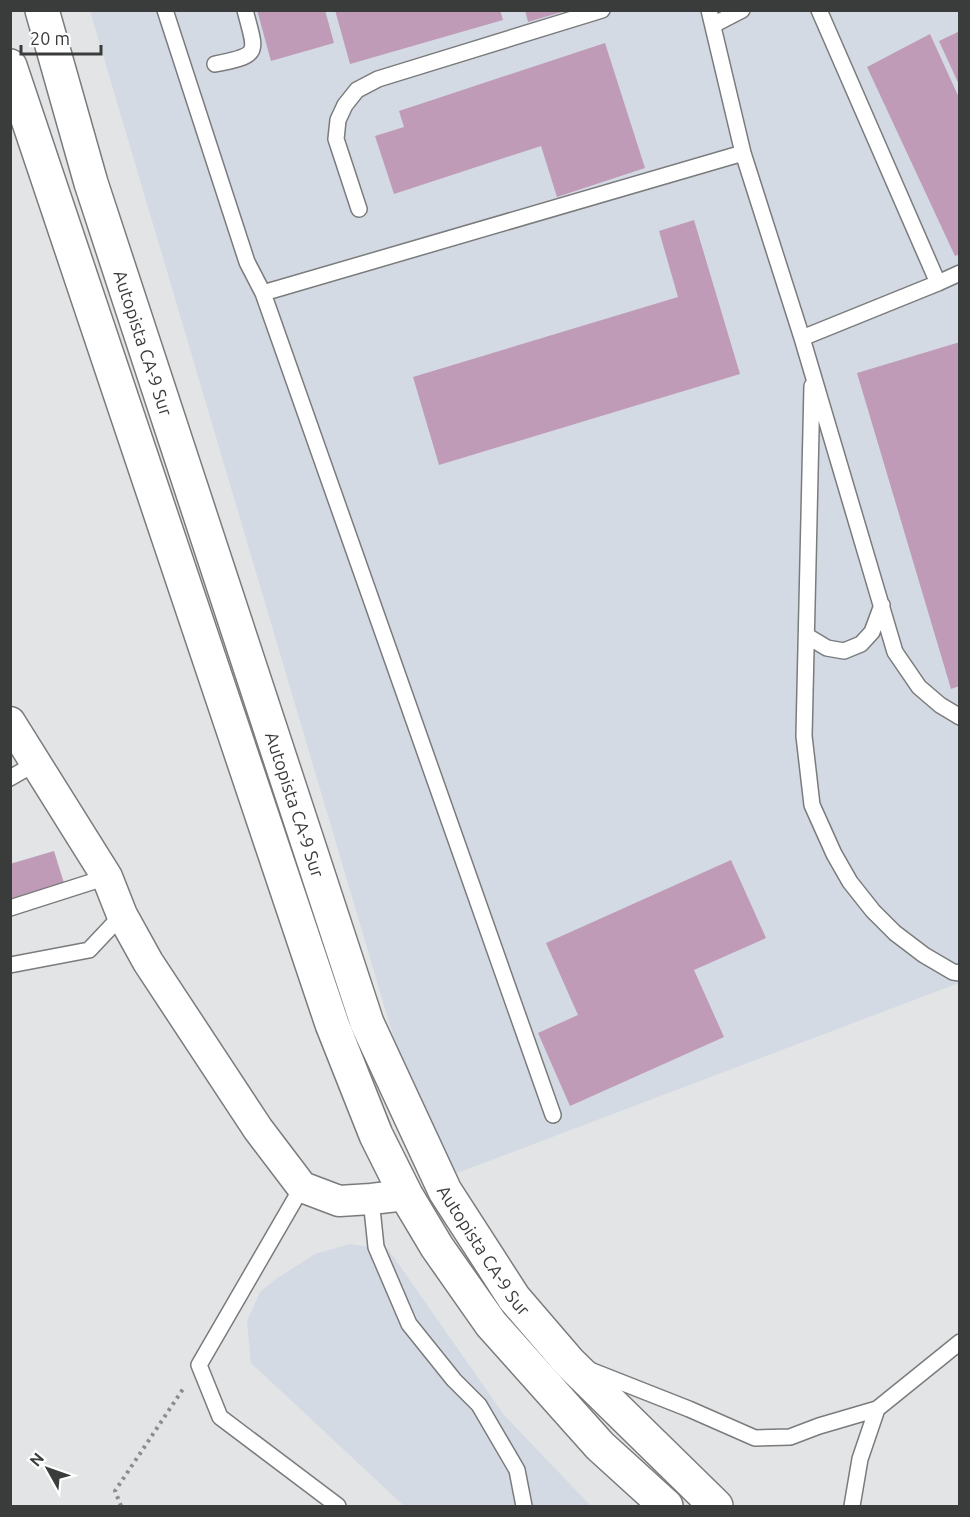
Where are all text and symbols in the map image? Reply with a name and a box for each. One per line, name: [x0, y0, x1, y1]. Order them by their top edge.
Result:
scale bar: [21, 18, 100, 56]
text: 20 m: [30, 28, 70, 48]
street label: Autopista CA-9 Sur: [110, 268, 177, 418]
street label: Autopista CA-9 Sur: [262, 729, 328, 880]
street label: Autopista CA-9 Sur: [434, 1181, 534, 1319]
north arrow: [18, 1439, 78, 1499]
text: N: [26, 1449, 47, 1470]

